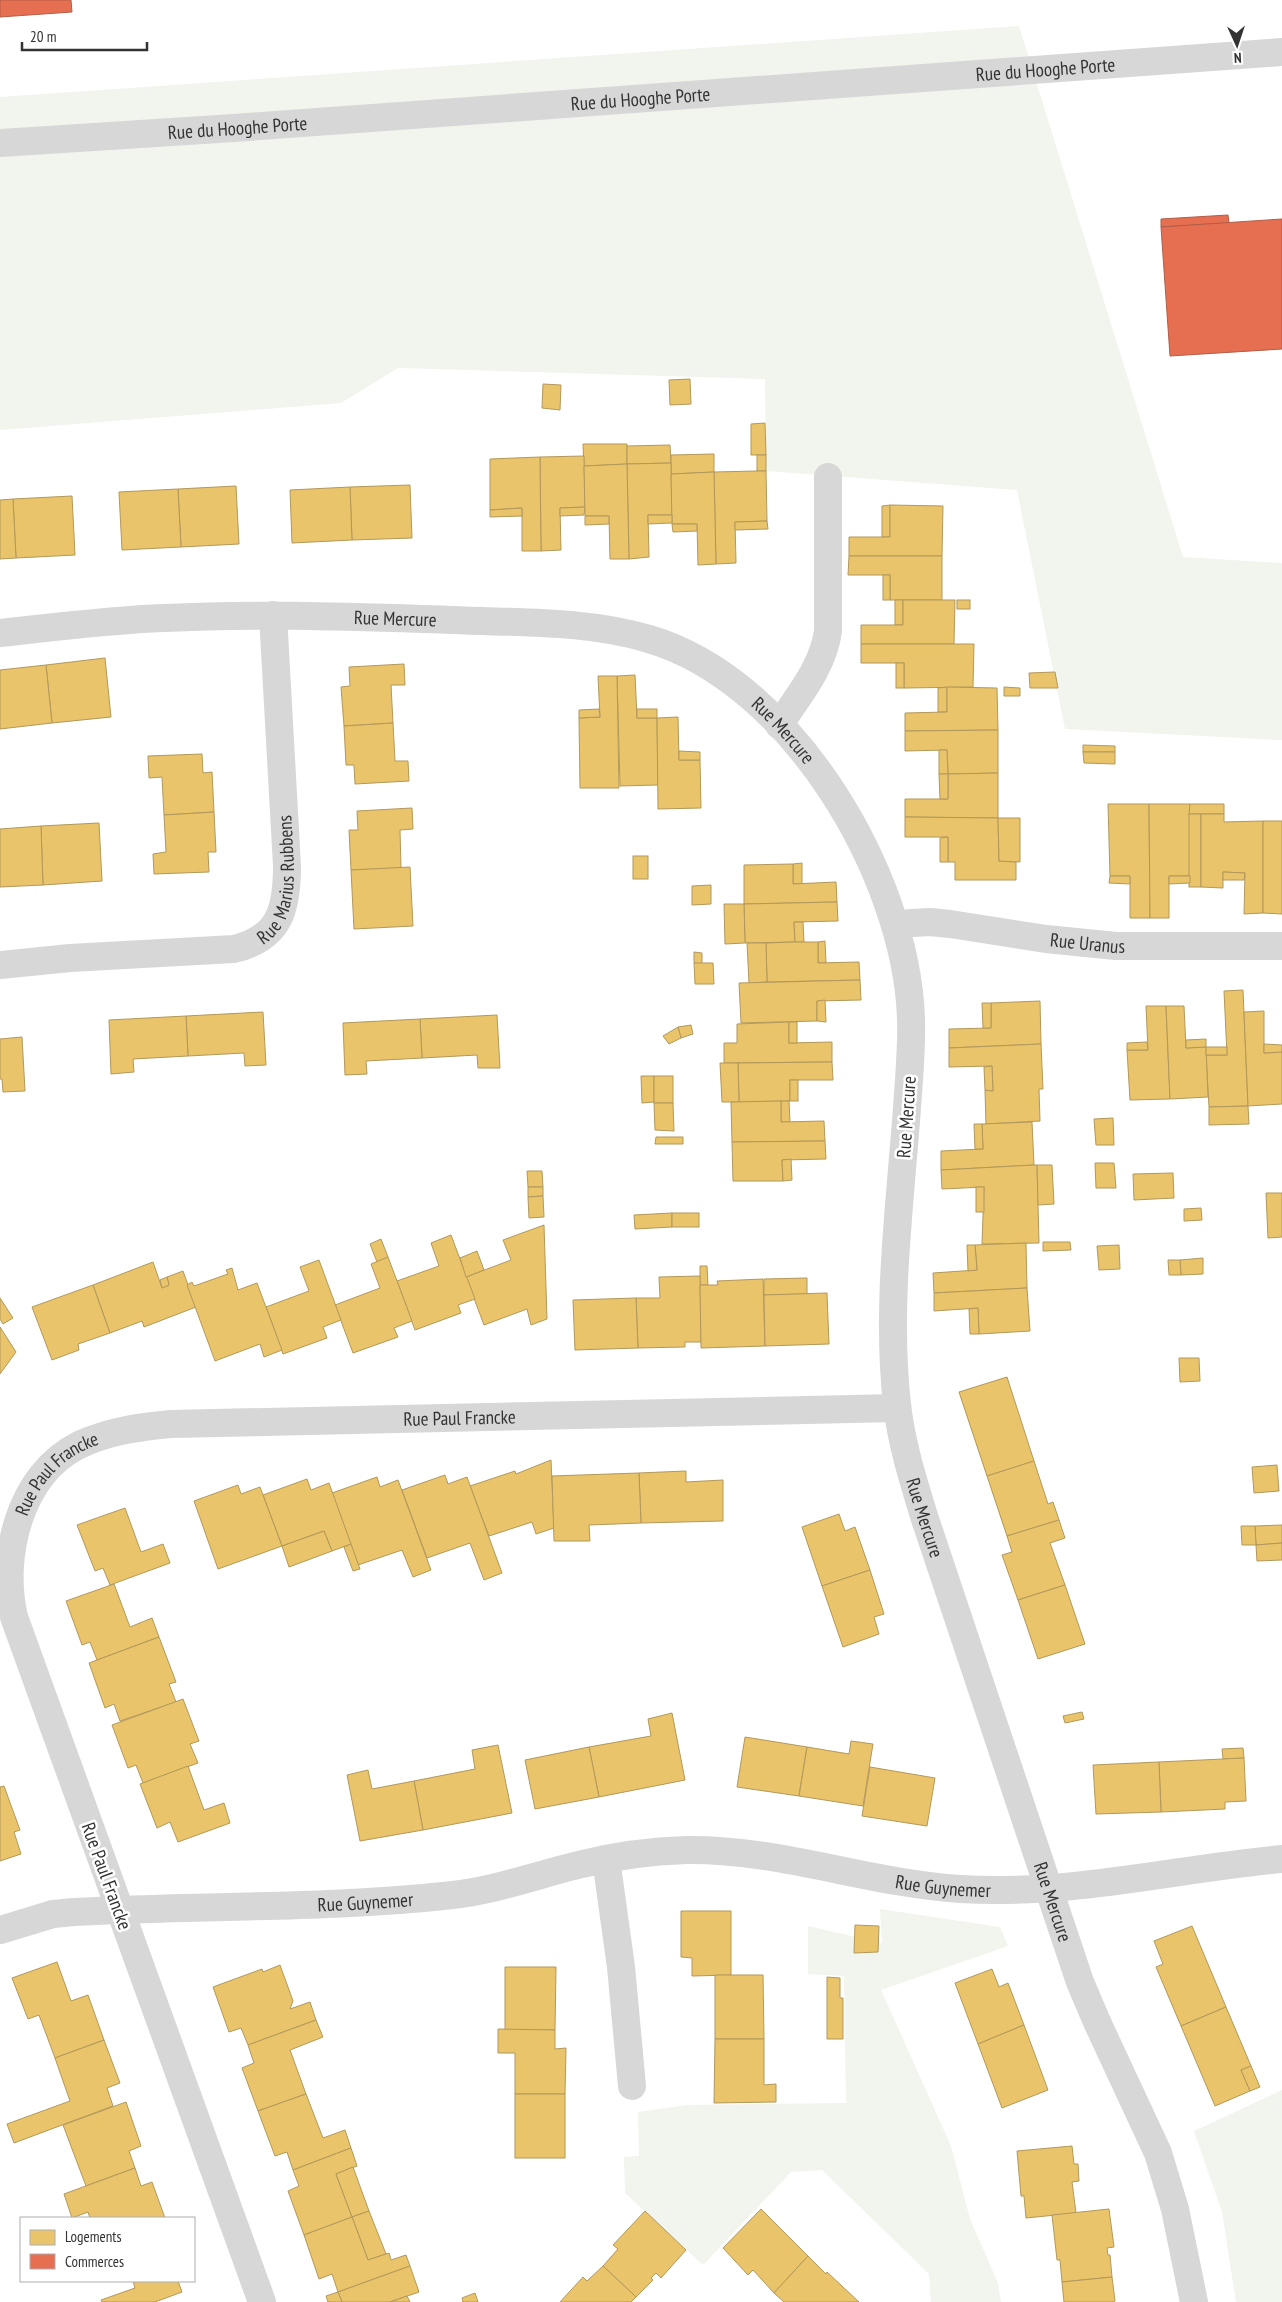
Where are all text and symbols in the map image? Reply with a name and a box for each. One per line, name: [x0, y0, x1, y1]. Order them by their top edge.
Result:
scale bar: [22, 20, 148, 52]
north arrow: [1212, 20, 1262, 70]
text: 20 m: [30, 27, 56, 46]
text: N: [1233, 49, 1242, 67]
street label: Rue du Hooghe Porte: [975, 52, 1116, 86]
street label: Rue du Hooghe Porte: [570, 81, 711, 116]
street label: Rue du Hooghe Porte: [167, 111, 308, 144]
street label: Rue Mercure: [354, 605, 437, 632]
street label: Rue Mercure: [747, 692, 820, 769]
street label: Rue Marius Rubbens: [252, 814, 299, 949]
street label: Rue Uranus: [1049, 927, 1125, 958]
street label: Rue Mercure: [891, 1075, 921, 1159]
street label: Rue Paul Francke: [403, 1404, 516, 1431]
street label: Rue Paul Francke: [9, 1426, 102, 1519]
street label: Rue Mercure: [901, 1475, 949, 1561]
street label: Rue Paul Francke: [77, 1819, 138, 1933]
street label: Rue Mercure: [1029, 1859, 1078, 1945]
street label: Rue Guynemer: [894, 1869, 992, 1902]
street label: Rue Guynemer: [317, 1887, 415, 1916]
legend: [20, 2217, 195, 2282]
text: Logements: [65, 2227, 121, 2246]
text: Commerces: [65, 2252, 124, 2271]

